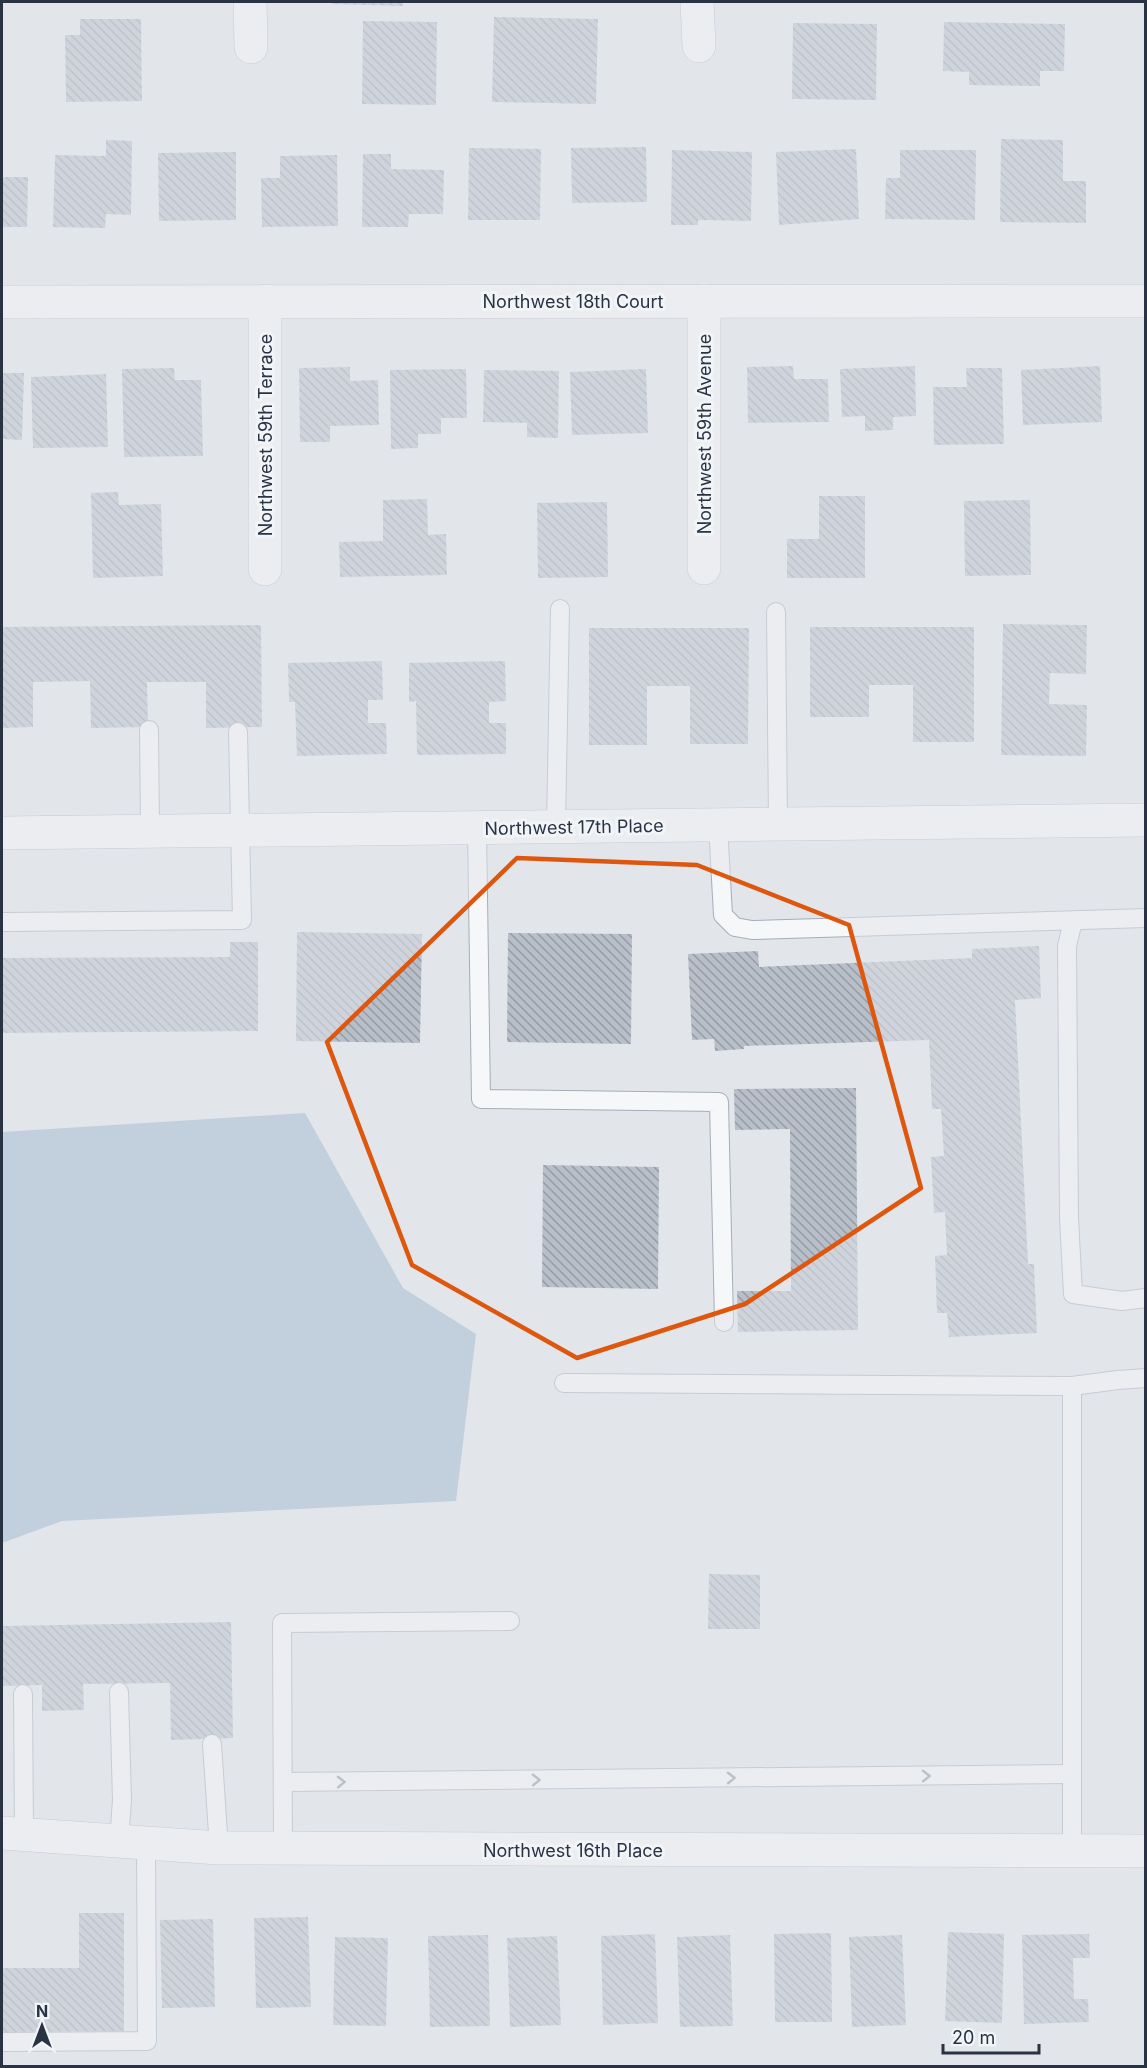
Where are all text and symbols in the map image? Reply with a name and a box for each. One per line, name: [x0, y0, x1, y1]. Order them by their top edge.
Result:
street label: Northwest 18th Court: [483, 291, 664, 312]
street label: Northwest 59th Terrace: [255, 334, 276, 536]
street label: Northwest 59th Avenue: [694, 334, 715, 534]
street label: Northwest 17th Place: [484, 815, 664, 839]
one-way arrow: [922, 1770, 931, 1782]
one-way arrow: [727, 1772, 736, 1784]
one-way arrow: [532, 1774, 541, 1786]
one-way arrow: [337, 1776, 346, 1788]
street label: Northwest 16th Place: [483, 1840, 663, 1861]
north arrow: [12, 1996, 72, 2056]
text: N: [36, 2001, 48, 2021]
scale bar: [943, 2017, 1039, 2055]
text: 20 m: [952, 2027, 995, 2048]

